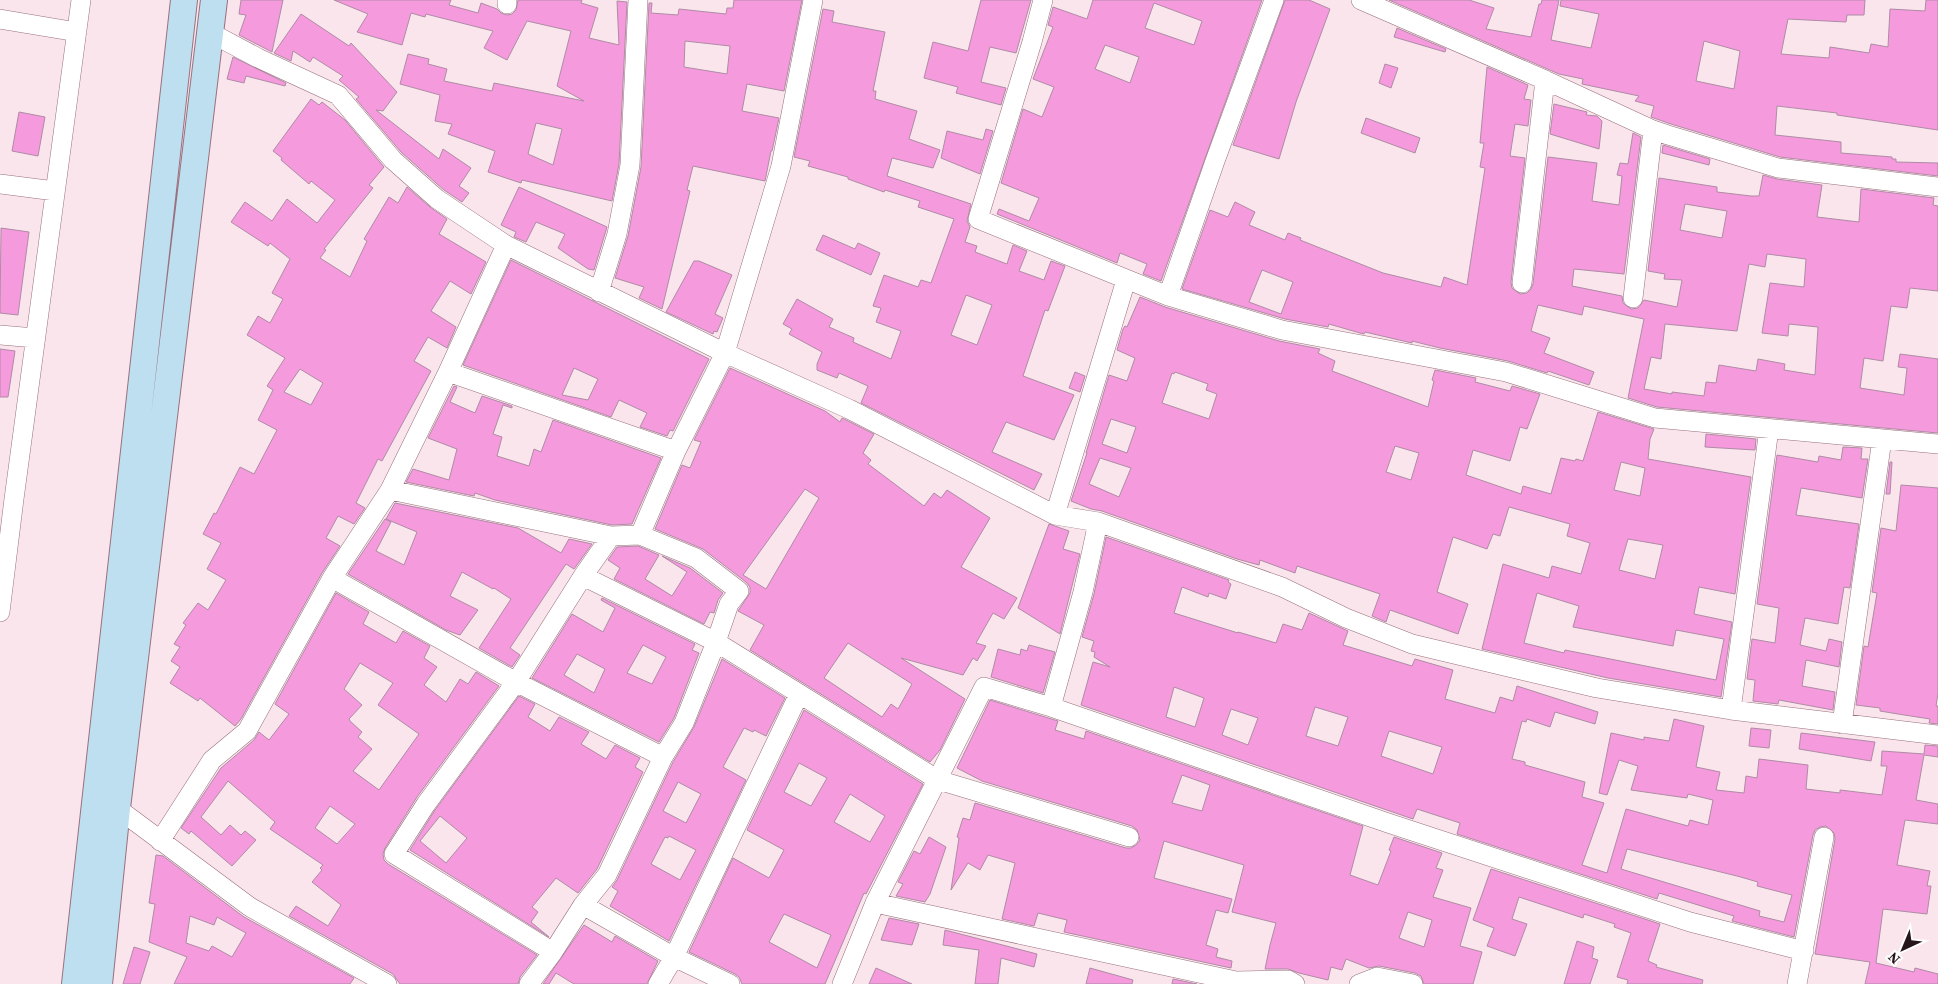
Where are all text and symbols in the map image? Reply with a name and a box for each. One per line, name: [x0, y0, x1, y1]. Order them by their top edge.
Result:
north arrow: [1878, 924, 1928, 974]
text: N: [1883, 948, 1905, 969]

